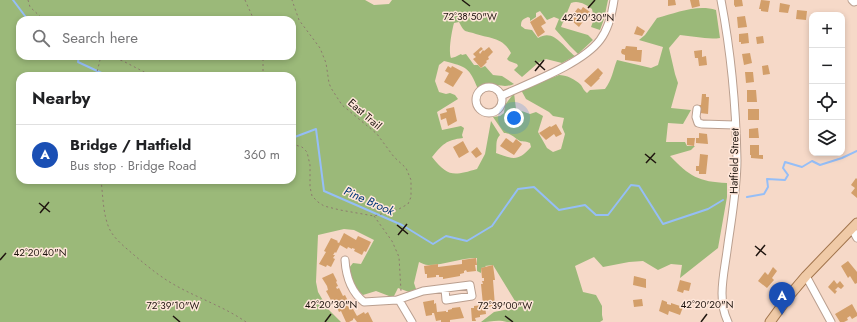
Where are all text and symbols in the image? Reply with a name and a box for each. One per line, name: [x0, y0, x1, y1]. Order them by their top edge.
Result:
text: 72°38'50"W: [443, 9, 497, 24]
text: 42°20'30"N: [562, 10, 614, 25]
map controls: [809, 12, 845, 156]
button: +: [809, 12, 845, 48]
search box: [16, 16, 296, 60]
icon: search: [30, 27, 52, 49]
text: Search here: [62, 27, 138, 49]
button: −: [809, 48, 845, 84]
button: locate: [809, 84, 845, 120]
text: Nearby: [32, 86, 90, 110]
street label: East Trail: [345, 95, 385, 133]
your location: [504, 108, 524, 128]
button: layers: [809, 120, 845, 156]
street label: Hatfield Street: [725, 128, 743, 194]
text: Bridge / Hatfield: [70, 134, 191, 156]
text: A: [40, 145, 50, 164]
text: 360 m: [244, 145, 280, 164]
text: Bus stop · Bridge Road: [70, 156, 196, 175]
water label: Pine Brook: [341, 182, 398, 220]
text: 42°20'40"N: [13, 245, 67, 260]
pin: A: [769, 282, 795, 315]
text: 42°20'30"N: [305, 297, 357, 312]
text: 42°20'20"N: [681, 297, 733, 312]
text: 72°39'10"W: [147, 298, 200, 313]
text: 72°39'00"W: [478, 298, 532, 313]

